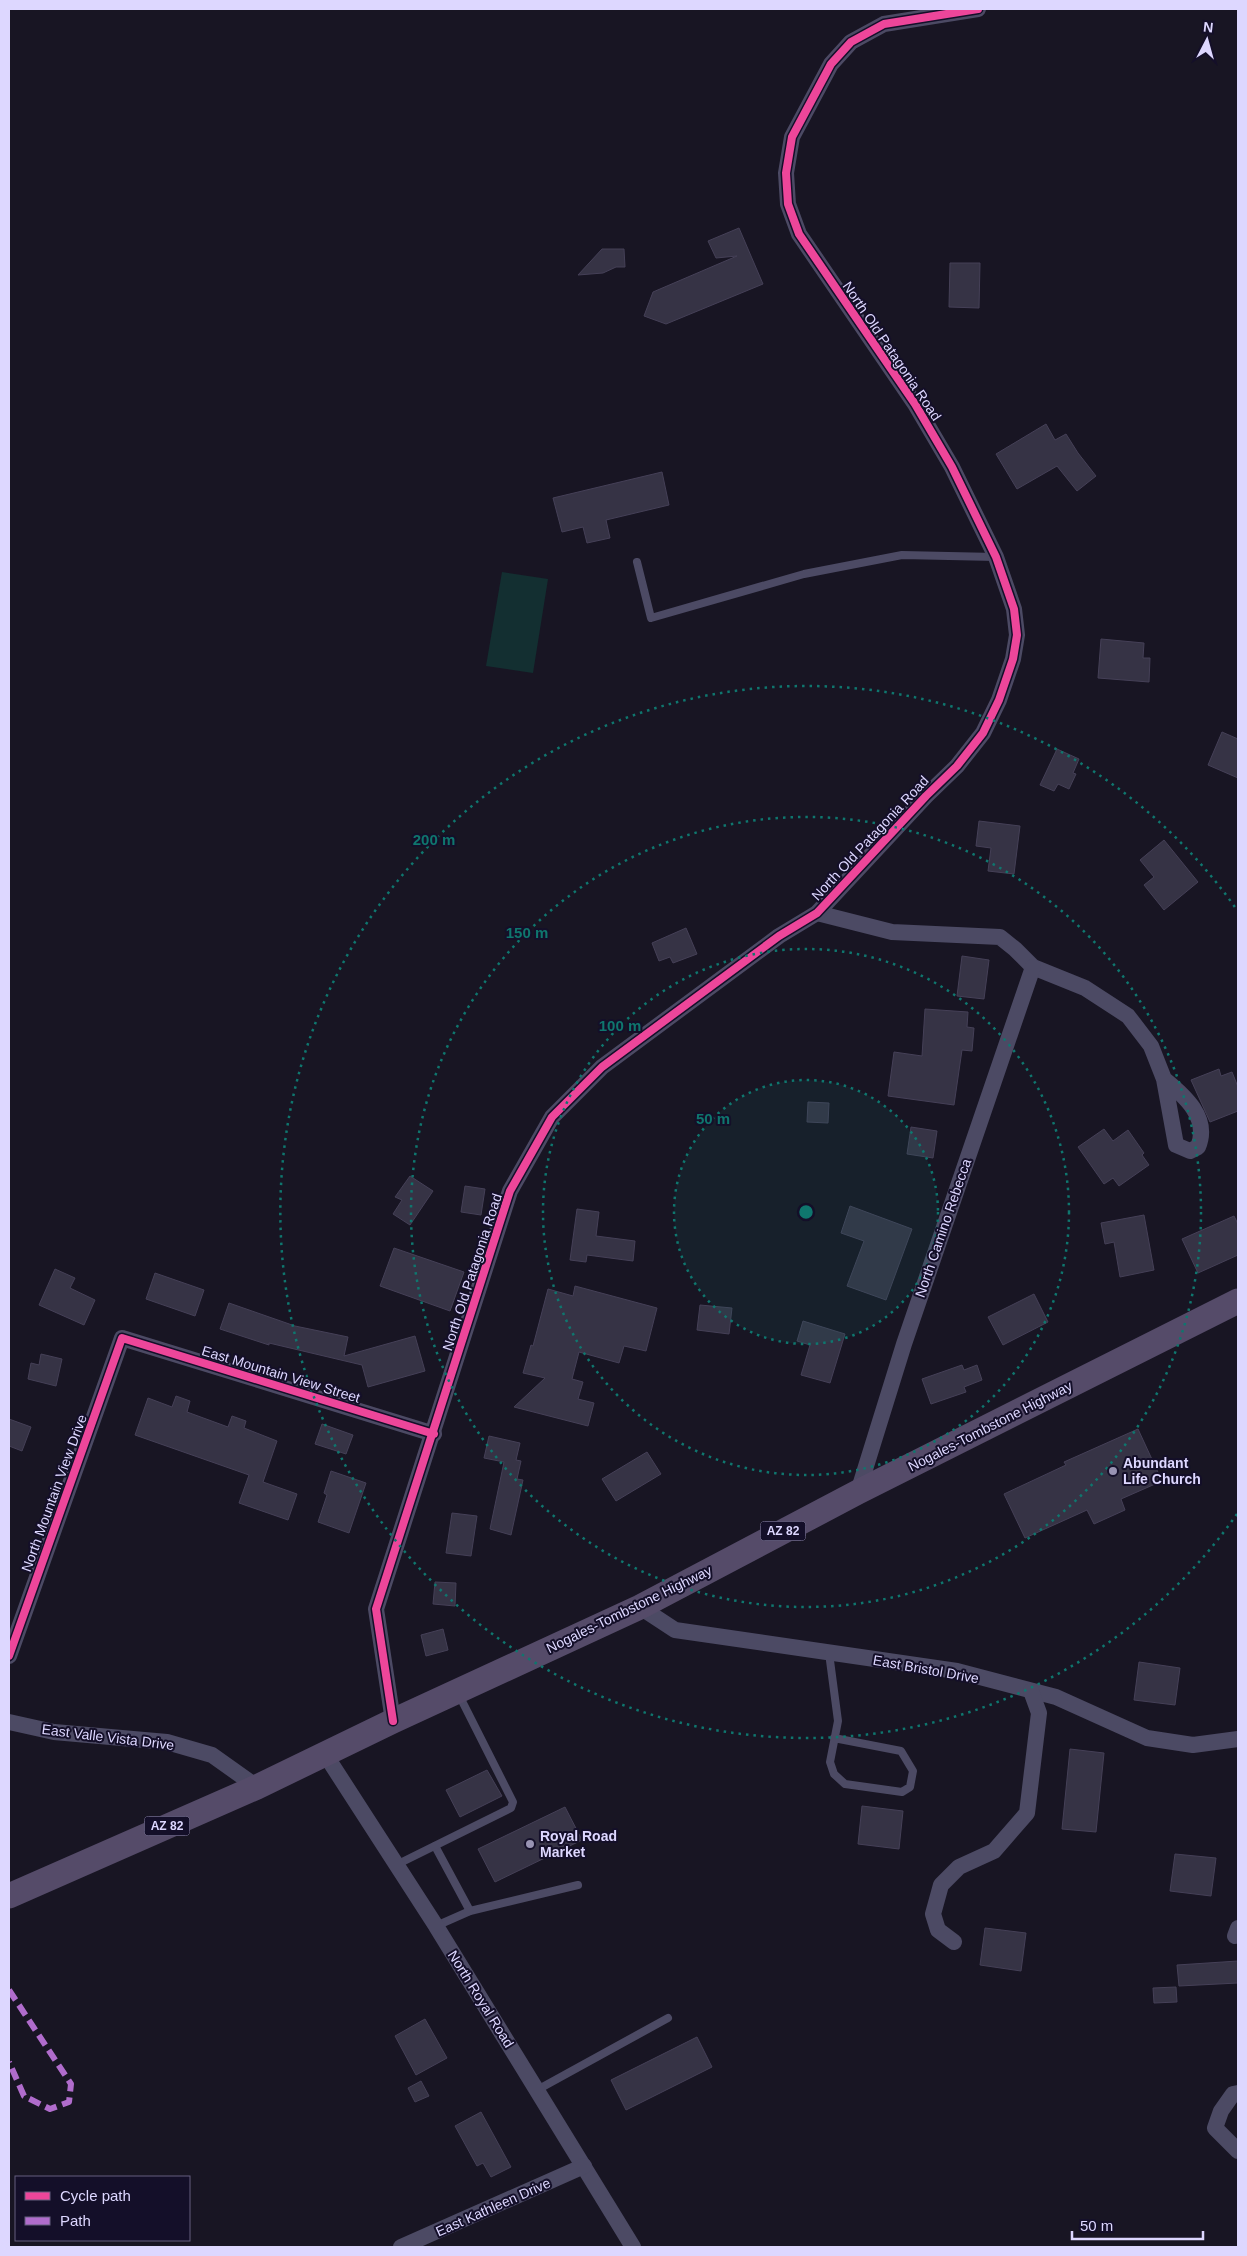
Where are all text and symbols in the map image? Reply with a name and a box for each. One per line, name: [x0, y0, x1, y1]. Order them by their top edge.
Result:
north arrow: [1182, 15, 1232, 65]
text: N: [1202, 19, 1214, 36]
street label: North Old Patagonia Road: [839, 278, 945, 424]
street label: North Old Patagonia Road: [808, 772, 932, 904]
text: 200 m: [413, 831, 455, 848]
text: 150 m: [506, 924, 548, 941]
text: 100 m: [599, 1017, 641, 1034]
text: 50 m: [696, 1110, 730, 1127]
street label: North Camino Rebecca: [912, 1156, 974, 1299]
street label: North Old Patagonia Road: [439, 1191, 505, 1353]
centre of rings: [797, 1203, 815, 1221]
street label: East Mountain View Street: [200, 1342, 362, 1406]
street label: Nogales-Tombstone Highway: [905, 1378, 1075, 1474]
street label: North Mountain View Drive: [18, 1412, 90, 1574]
place label: Abundant Life Church: [1123, 1455, 1201, 1487]
marker: Abundant Life Church: [1107, 1465, 1119, 1477]
road number: AZ 82: [760, 1522, 806, 1540]
street label: Nogales-Tombstone Highway: [544, 1562, 714, 1656]
street label: East Bristol Drive: [872, 1652, 980, 1686]
street label: East Valle Vista Drive: [41, 1721, 175, 1753]
road number: AZ 82: [144, 1816, 190, 1835]
place label: Royal Road Market: [540, 1828, 617, 1860]
marker: Royal Road Market: [524, 1838, 536, 1850]
street label: North Royal Road: [445, 1948, 517, 2050]
street label: East Kathleen Drive: [433, 2174, 553, 2239]
legend: [15, 2176, 190, 2241]
text: Cycle path: [60, 2187, 131, 2204]
scale bar: [1072, 2208, 1203, 2240]
text: Path: [60, 2212, 91, 2229]
text: 50 m: [1080, 2217, 1113, 2234]

